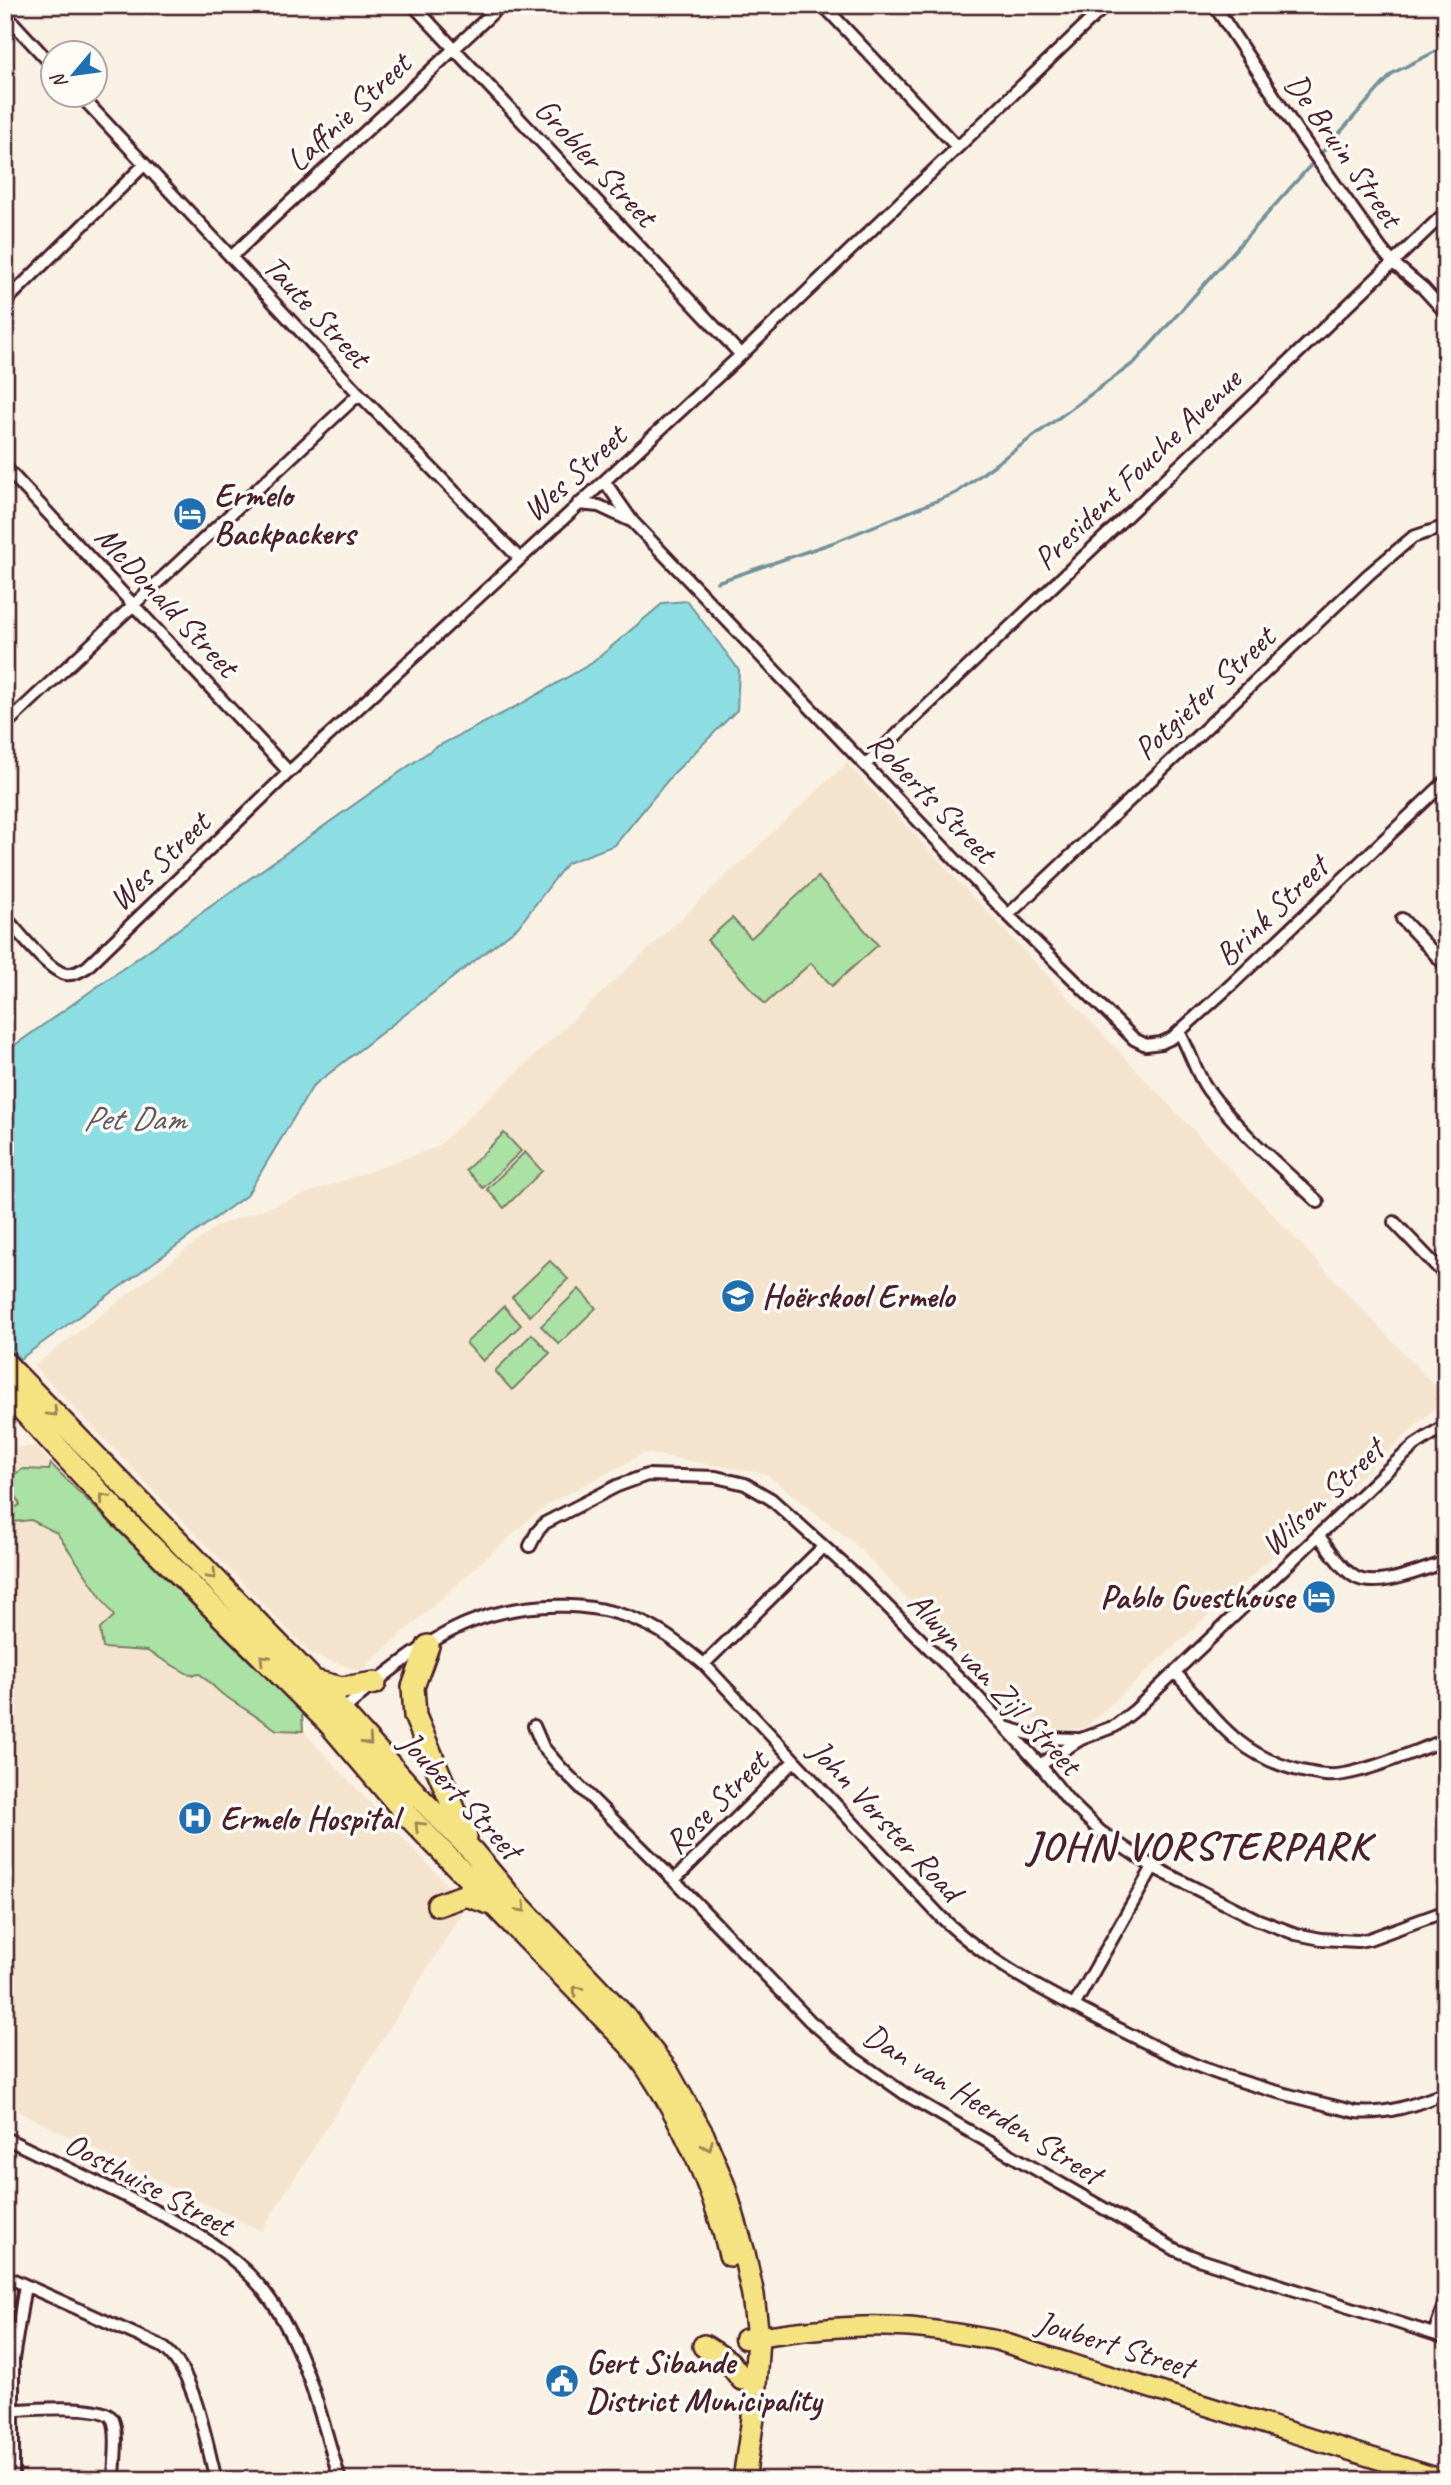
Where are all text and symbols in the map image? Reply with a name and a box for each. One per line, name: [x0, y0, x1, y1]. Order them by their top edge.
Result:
north arrow: [38, 38, 108, 108]
street label: Laffnie Street: [277, 41, 422, 181]
street label: De Bruin Street: [1276, 65, 1414, 238]
text: N: [45, 68, 73, 93]
street label: Grobler Street: [526, 89, 668, 238]
street label: Taute Street: [254, 246, 382, 379]
street label: President Fouche Avenue: [1024, 357, 1252, 579]
street label: Wes Street: [513, 413, 637, 531]
place label: Ermelo Backpackers: [214, 474, 359, 554]
hotel icon: Ermelo Backpackers: [171, 495, 209, 533]
street label: McDonald Street: [86, 516, 250, 688]
street label: Potgieter Street: [1125, 615, 1286, 769]
street label: Roberts Street: [859, 722, 1007, 874]
street label: Wes Street: [99, 800, 221, 920]
street label: Brink Street: [1206, 844, 1339, 975]
water label: Pet Dam: [83, 1096, 189, 1141]
place label: Hoërskool Ermelo: [762, 1275, 956, 1317]
school or university icon: Hoërskool Ermelo: [719, 1277, 757, 1315]
one-way arrow: [45, 1404, 57, 1416]
street label: Wilson Street: [1251, 1426, 1396, 1565]
one-way arrow: [100, 1493, 113, 1506]
one-way arrow: [203, 1567, 216, 1580]
place label: Pablo Guesthouse: [1100, 1576, 1297, 1618]
hotel icon: Pablo Guesthouse: [1300, 1578, 1338, 1616]
street label: Alwyn van Zijl Street: [899, 1582, 1093, 1786]
one-way arrow: [260, 1655, 273, 1668]
street label: Joubert Street: [389, 1720, 534, 1871]
street label: John Vorster Road: [799, 1729, 975, 1913]
one-way arrow: [359, 1733, 372, 1746]
street label: Rose Street: [655, 1739, 779, 1863]
place label: Ermelo Hospital: [220, 1797, 404, 1839]
hospital icon: Ermelo Hospital: [176, 1799, 214, 1837]
district label: JOHN VORSTERPARK: [1024, 1821, 1376, 1871]
one-way arrow: [414, 1822, 427, 1835]
one-way arrow: [513, 1900, 526, 1913]
one-way arrow: [572, 1985, 585, 1998]
street label: Dan van Heerden Street: [856, 2014, 1114, 2196]
street label: Oosthuise Street: [57, 2122, 243, 2247]
one-way arrow: [700, 2139, 714, 2151]
street label: Joubert Street: [1030, 2300, 1202, 2389]
place label: Gert Sibande District Municipality: [586, 2341, 824, 2421]
public building icon: Gert Sibande District Municipality: [543, 2362, 581, 2400]

